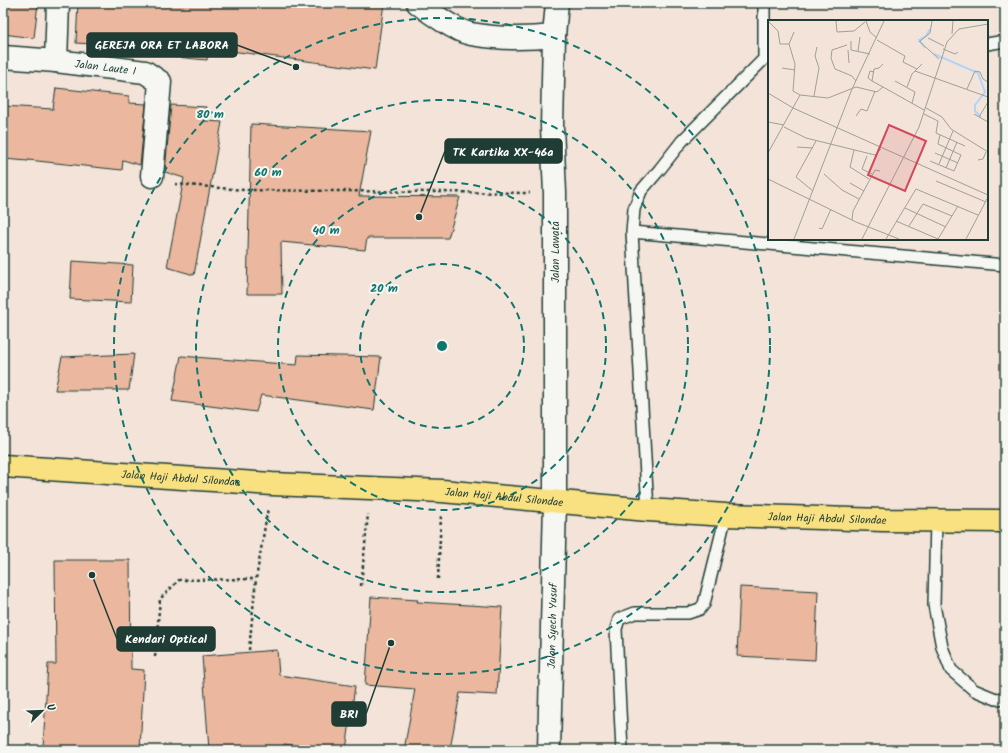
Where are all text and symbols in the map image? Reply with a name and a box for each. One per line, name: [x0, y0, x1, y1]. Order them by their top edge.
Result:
inset map: [768, 20, 988, 240]
callout: GEREJA ORA ET LABORA: [87, 33, 237, 57]
text: GEREJA ORA ET LABORA: [95, 36, 229, 55]
street label: Jalan Laute I: [73, 55, 137, 81]
text: 80 m: [196, 105, 224, 124]
callout: TK Kartika XX-46a: [445, 139, 562, 163]
text: TK Kartika XX-46a: [453, 143, 553, 162]
text: 60 m: [254, 163, 282, 182]
text: 40 m: [312, 221, 340, 240]
street label: Jalan Lawata: [547, 221, 565, 283]
text: 20 m: [370, 279, 398, 298]
centre of rings: [435, 339, 449, 353]
street label: Jalan Haji Abdul Silondae: [121, 466, 241, 492]
street label: Jalan Haji Abdul Silondae: [444, 483, 564, 512]
street label: Jalan Haji Abdul Silondae: [767, 508, 887, 530]
street label: Jalan Syech Yusuf: [543, 581, 563, 669]
callout: Kendari Optical: [117, 627, 215, 651]
text: Kendari Optical: [125, 630, 208, 649]
north arrow: [22, 691, 62, 731]
text: U: [41, 701, 60, 714]
callout: BRI: [332, 702, 366, 726]
text: BRI: [340, 705, 358, 724]

